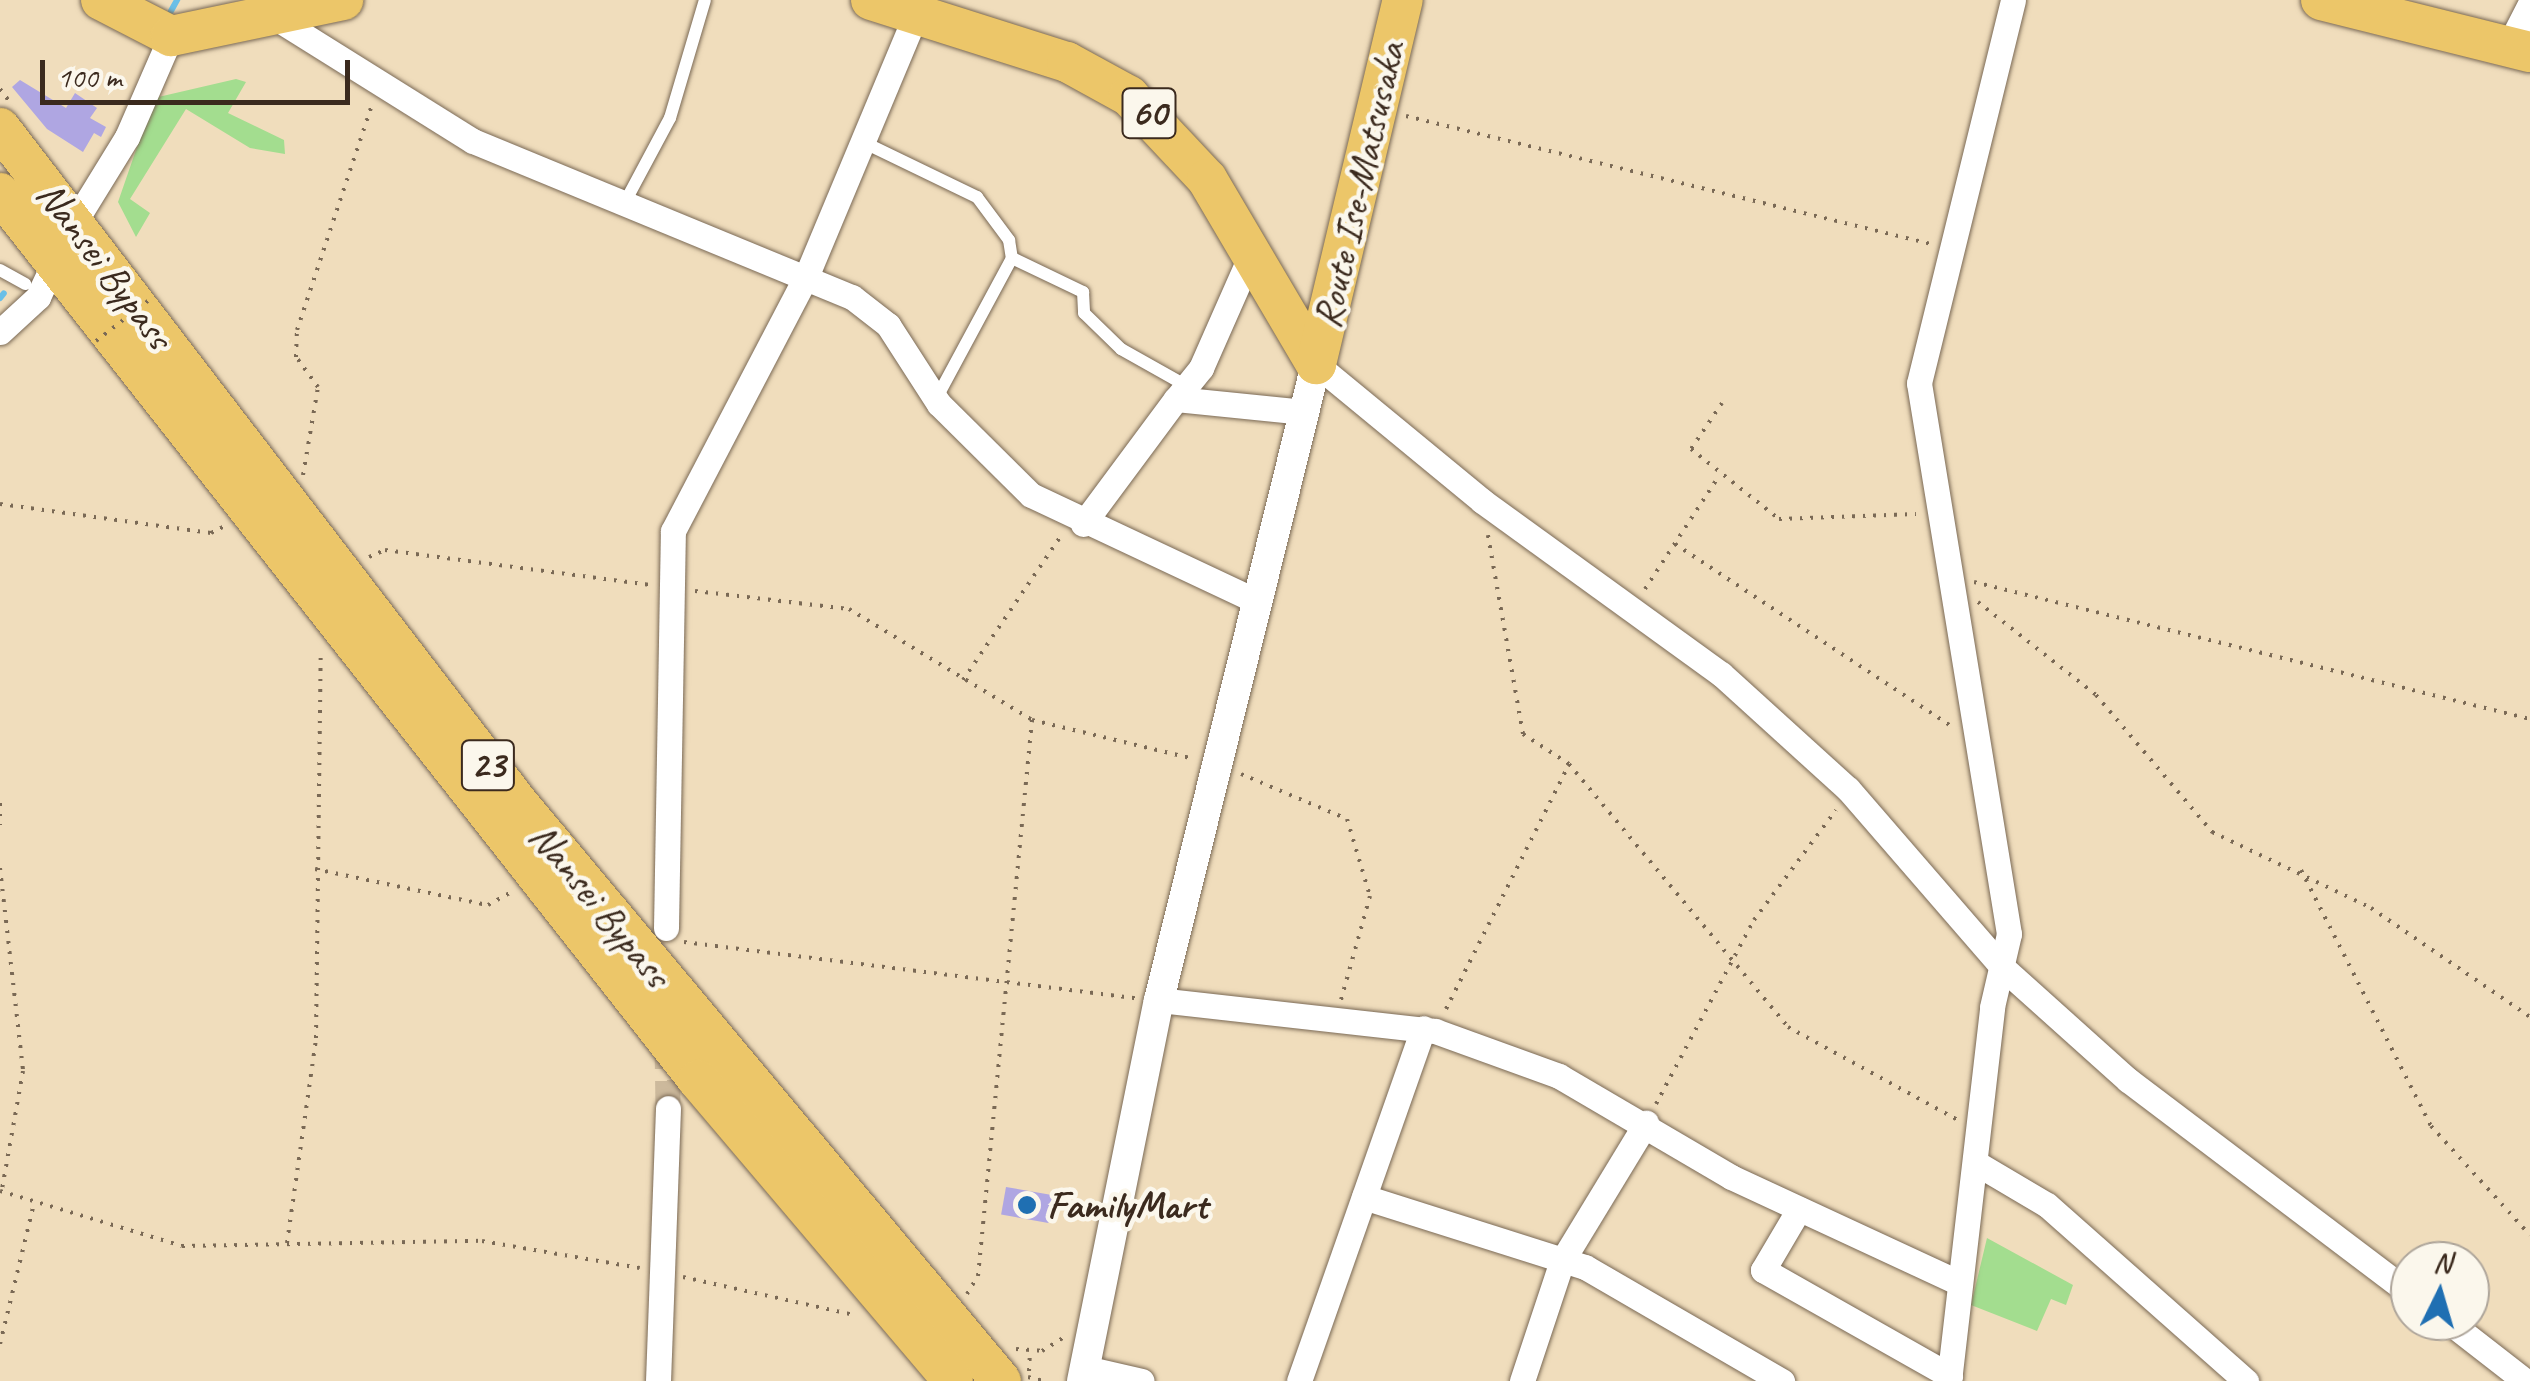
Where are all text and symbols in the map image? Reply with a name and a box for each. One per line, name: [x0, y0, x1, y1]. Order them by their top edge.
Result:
street label: Route Ise-Matsusaka: [1303, 38, 1415, 332]
scale bar: [45, 40, 355, 102]
text: 100 m: [57, 58, 122, 96]
road number: 60: [1122, 80, 1176, 146]
street label: Nansei Bypass: [26, 172, 184, 358]
road number: 23: [460, 732, 516, 798]
street label: Nansei Bypass: [519, 813, 681, 997]
place label: FamilyMart: [1047, 1181, 1207, 1229]
marker: FamilyMart: [1016, 1194, 1038, 1216]
north arrow: [2390, 1241, 2490, 1341]
text: N: [2432, 1244, 2453, 1281]

